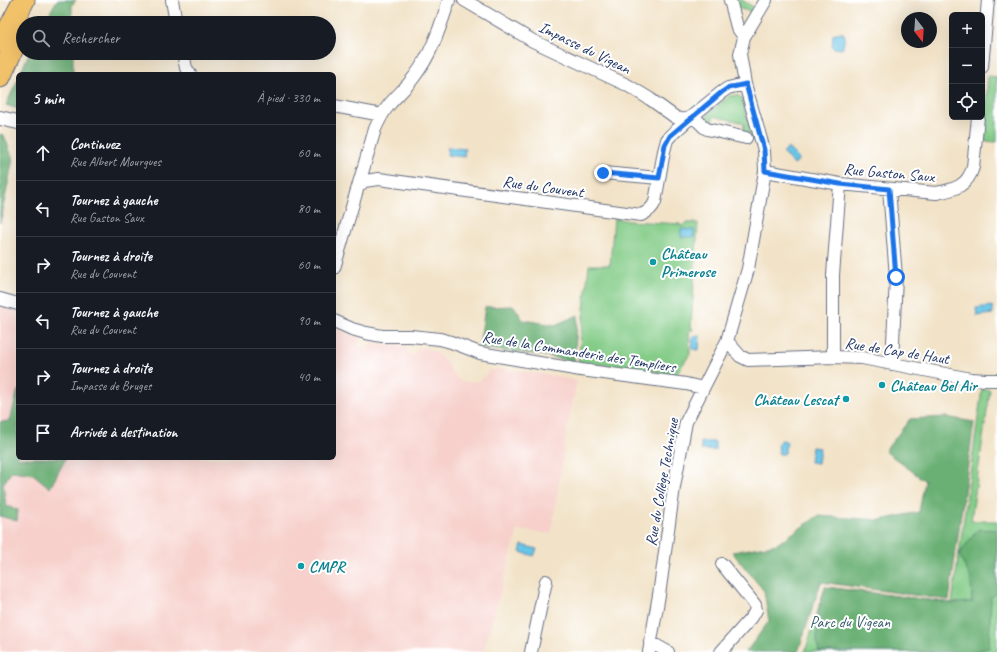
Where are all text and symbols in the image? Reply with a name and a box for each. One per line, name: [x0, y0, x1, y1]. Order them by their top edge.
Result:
north arrow: [901, 12, 937, 48]
map controls: [949, 12, 985, 120]
button: +: [949, 12, 985, 48]
search box: [16, 16, 336, 60]
street label: Impasse du Vigean: [535, 17, 635, 79]
icon: search: [30, 27, 52, 49]
text: Rechercher: [62, 29, 120, 48]
button: −: [949, 48, 985, 84]
button: locate: [949, 84, 985, 120]
text: 5 min: [32, 88, 64, 109]
text: À pied · 330 m: [257, 90, 320, 106]
text: Continuez: [70, 135, 120, 154]
icon: ahead: [32, 142, 54, 164]
text: 60 m: [298, 145, 320, 161]
text: Rue Albert Mourgues: [70, 154, 161, 170]
street label: Rue Gaston Saux: [843, 159, 936, 187]
route end: [594, 164, 612, 182]
street label: Rue du Couvent: [501, 171, 586, 203]
text: Tournez à gauche: [70, 191, 157, 210]
icon: left: [32, 198, 54, 220]
text: 80 m: [298, 201, 320, 217]
text: Rue Gaston Saux: [70, 210, 144, 226]
place label: Château Primerose: [661, 244, 717, 282]
text: Tournez à droite: [70, 247, 152, 266]
icon: right: [32, 254, 54, 276]
text: 60 m: [298, 257, 320, 273]
marker: Château Primerose: [648, 257, 658, 267]
text: Rue du Couvent: [70, 266, 136, 282]
route start: [887, 268, 905, 286]
text: Tournez à gauche: [70, 303, 157, 322]
icon: left: [32, 310, 54, 332]
text: 90 m: [298, 313, 320, 329]
text: Rue du Couvent: [70, 322, 136, 338]
street label: Rue de la Commanderie des Templiers: [481, 327, 679, 377]
street label: Rue de Cap de Haut: [843, 333, 952, 369]
text: Tournez à droite: [70, 359, 152, 378]
icon: right: [32, 366, 54, 388]
text: 40 m: [298, 369, 320, 385]
place label: Château Bel Air: [890, 376, 979, 396]
text: Impasse de Bruges: [70, 378, 151, 394]
marker: Château Bel Air: [877, 380, 887, 390]
place label: Château Lescat: [753, 390, 841, 410]
marker: Château Lescat: [841, 394, 851, 404]
street label: Rue du Collège Technique: [641, 415, 683, 548]
icon: arrive: [32, 422, 54, 444]
text: Arrivée à destination: [70, 423, 178, 442]
place label: CMPR: [309, 557, 347, 577]
marker: CMPR: [296, 561, 306, 571]
park label: Parc du Vigean: [810, 612, 891, 632]

